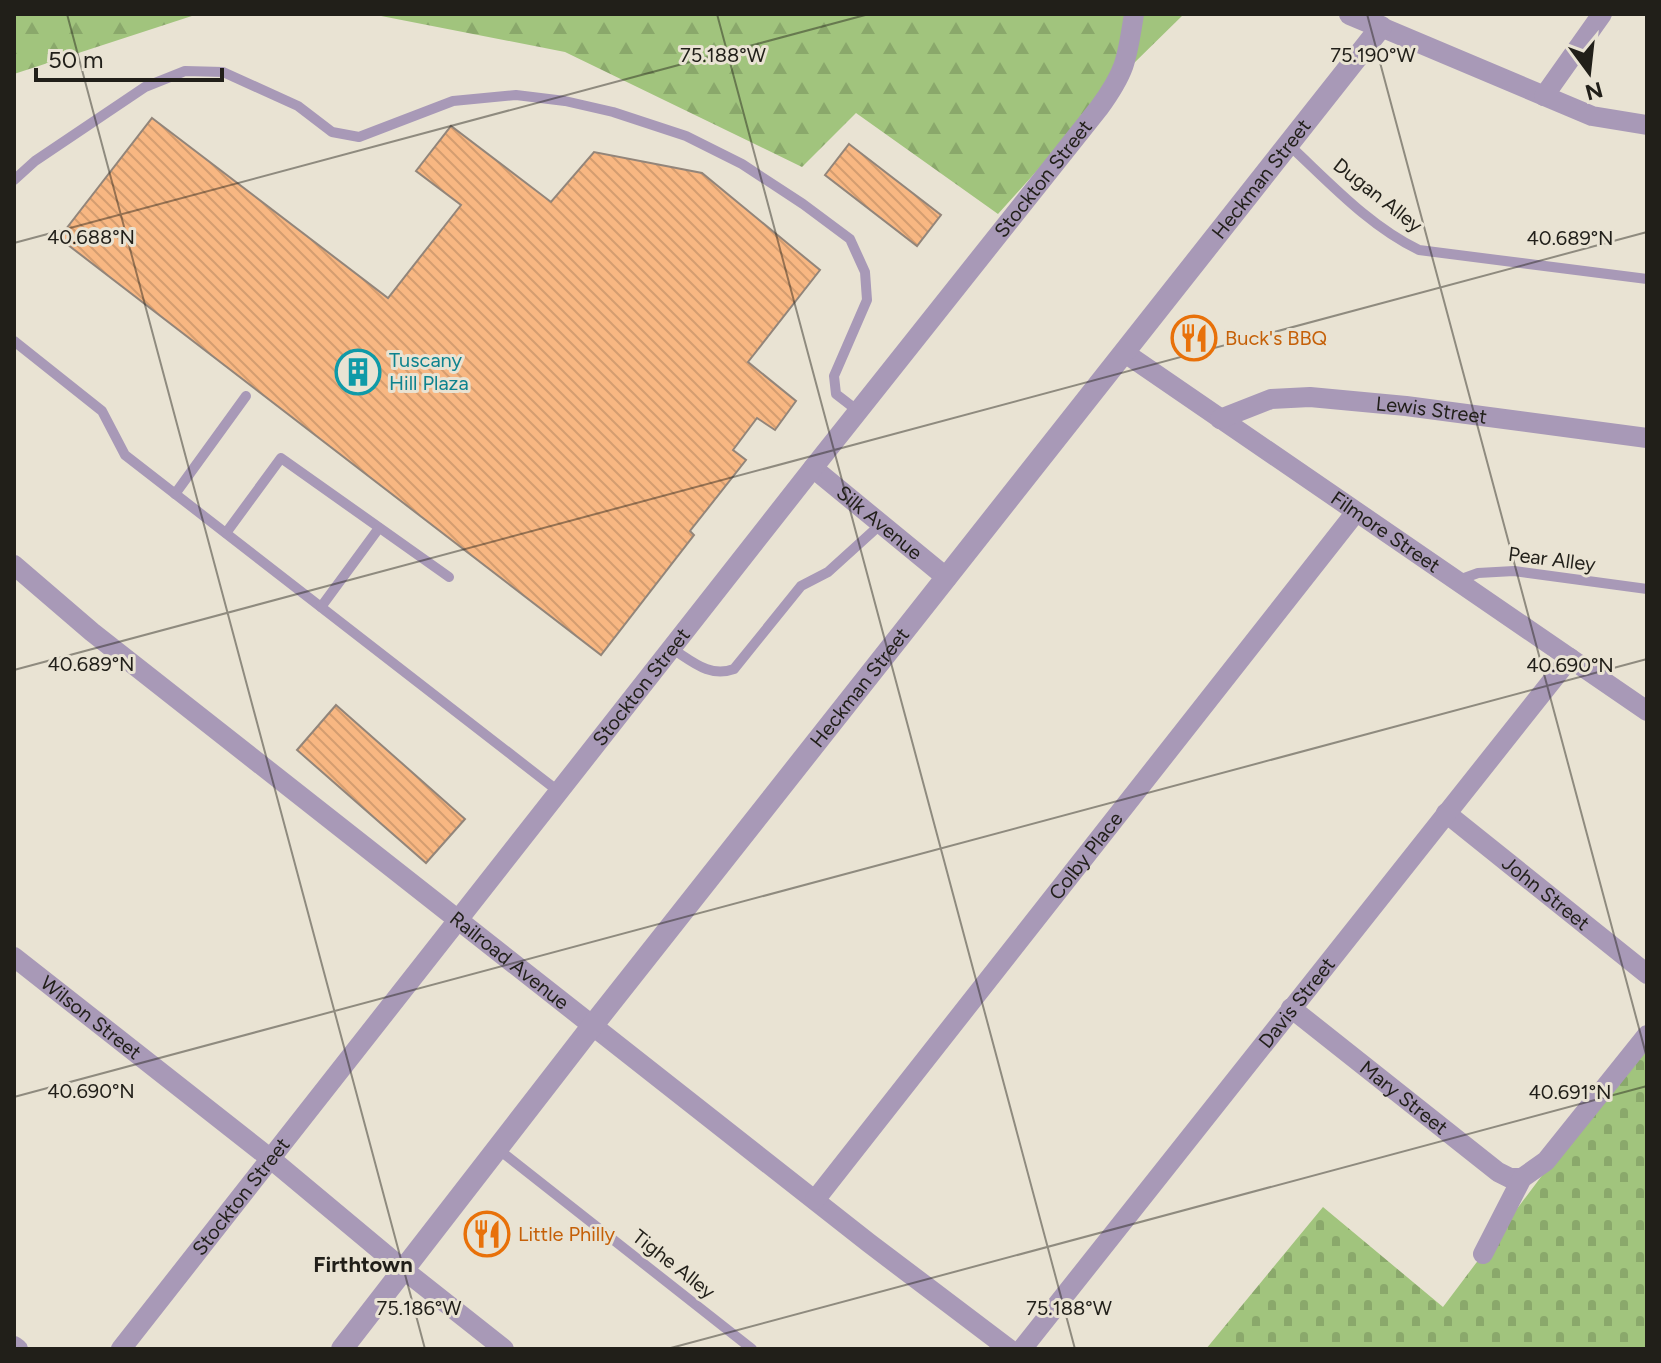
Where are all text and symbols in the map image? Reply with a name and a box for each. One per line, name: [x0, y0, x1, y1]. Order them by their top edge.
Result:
scale bar: [36, 32, 222, 82]
north arrow: [1549, 32, 1629, 112]
text: 75.188°W: [680, 43, 766, 67]
text: 75.190°W: [1330, 43, 1416, 67]
text: 50 m: [48, 45, 104, 74]
text: N: [1582, 76, 1606, 106]
street label: Heckman Street: [1207, 114, 1316, 243]
street label: Stockton Street: [989, 115, 1097, 242]
street label: Dugan Alley: [1329, 153, 1428, 238]
text: 40.688°N: [47, 225, 135, 249]
text: 40.689°N: [1526, 226, 1614, 250]
restaurant icon: Buck's BBQ: [1170, 314, 1218, 362]
place label: Buck's BBQ: [1225, 326, 1327, 350]
building icon: Tuscany Hill Plaza: [334, 348, 382, 396]
place label: Tuscany Hill Plaza: [389, 348, 469, 395]
street label: Lewis Street: [1375, 391, 1488, 429]
street label: Silk Avenue: [832, 480, 927, 565]
street label: Filmore Street: [1326, 486, 1445, 578]
street label: Pear Alley: [1507, 542, 1597, 576]
street label: Stockton Street: [587, 623, 695, 751]
street label: Heckman Street: [805, 623, 914, 752]
text: 40.689°N: [47, 652, 135, 676]
text: 40.690°N: [1526, 653, 1614, 677]
street label: Colby Place: [1044, 807, 1128, 905]
street label: John Street: [1497, 851, 1594, 935]
street label: Railroad Avenue: [445, 906, 574, 1015]
street label: Davis Street: [1253, 952, 1340, 1053]
street label: Wilson Street: [36, 971, 146, 1064]
street label: Mary Street: [1355, 1055, 1453, 1140]
text: 40.690°N: [47, 1079, 135, 1103]
text: 40.691°N: [1528, 1080, 1612, 1104]
street label: Stockton Street: [187, 1133, 294, 1260]
restaurant icon: Little Philly: [463, 1210, 511, 1258]
place label: Little Philly: [518, 1222, 616, 1246]
street label: Tighe Alley: [628, 1224, 720, 1304]
district label: Firthtown: [313, 1251, 413, 1278]
text: 75.186°W: [377, 1296, 461, 1320]
text: 75.188°W: [1026, 1296, 1112, 1320]

